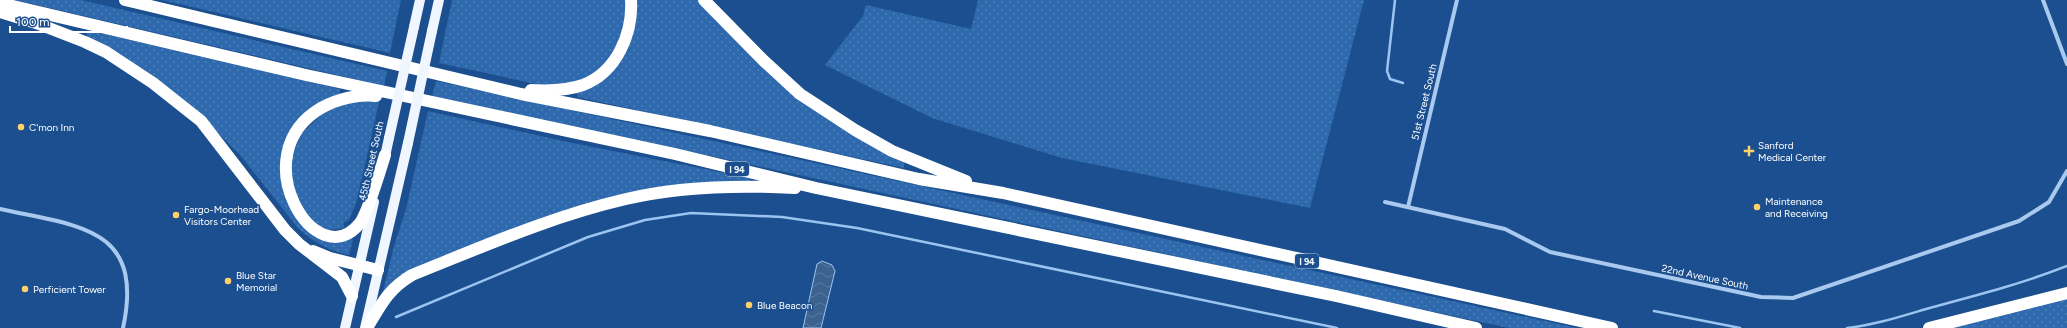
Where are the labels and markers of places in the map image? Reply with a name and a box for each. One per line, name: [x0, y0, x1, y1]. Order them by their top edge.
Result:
place label: C'mon Inn: [29, 121, 75, 134]
marker: C'mon Inn: [16, 122, 26, 132]
place label: Sanford Medical Center: [1758, 139, 1827, 164]
marker: Sanford Medical Center: [1743, 145, 1755, 157]
place label: Maintenance and Receiving: [1765, 195, 1828, 220]
marker: Maintenance and Receiving: [1752, 202, 1762, 212]
place label: Fargo-Moorhead Visitors Center: [184, 203, 259, 228]
marker: Fargo-Moorhead Visitors Center: [171, 210, 181, 220]
place label: Blue Star Memorial: [236, 269, 277, 294]
marker: Blue Star Memorial: [223, 276, 233, 286]
place label: Perficient Tower: [33, 283, 106, 296]
marker: Perficient Tower: [20, 284, 30, 294]
place label: Blue Beacon: [757, 299, 813, 312]
marker: Blue Beacon: [744, 300, 754, 310]

